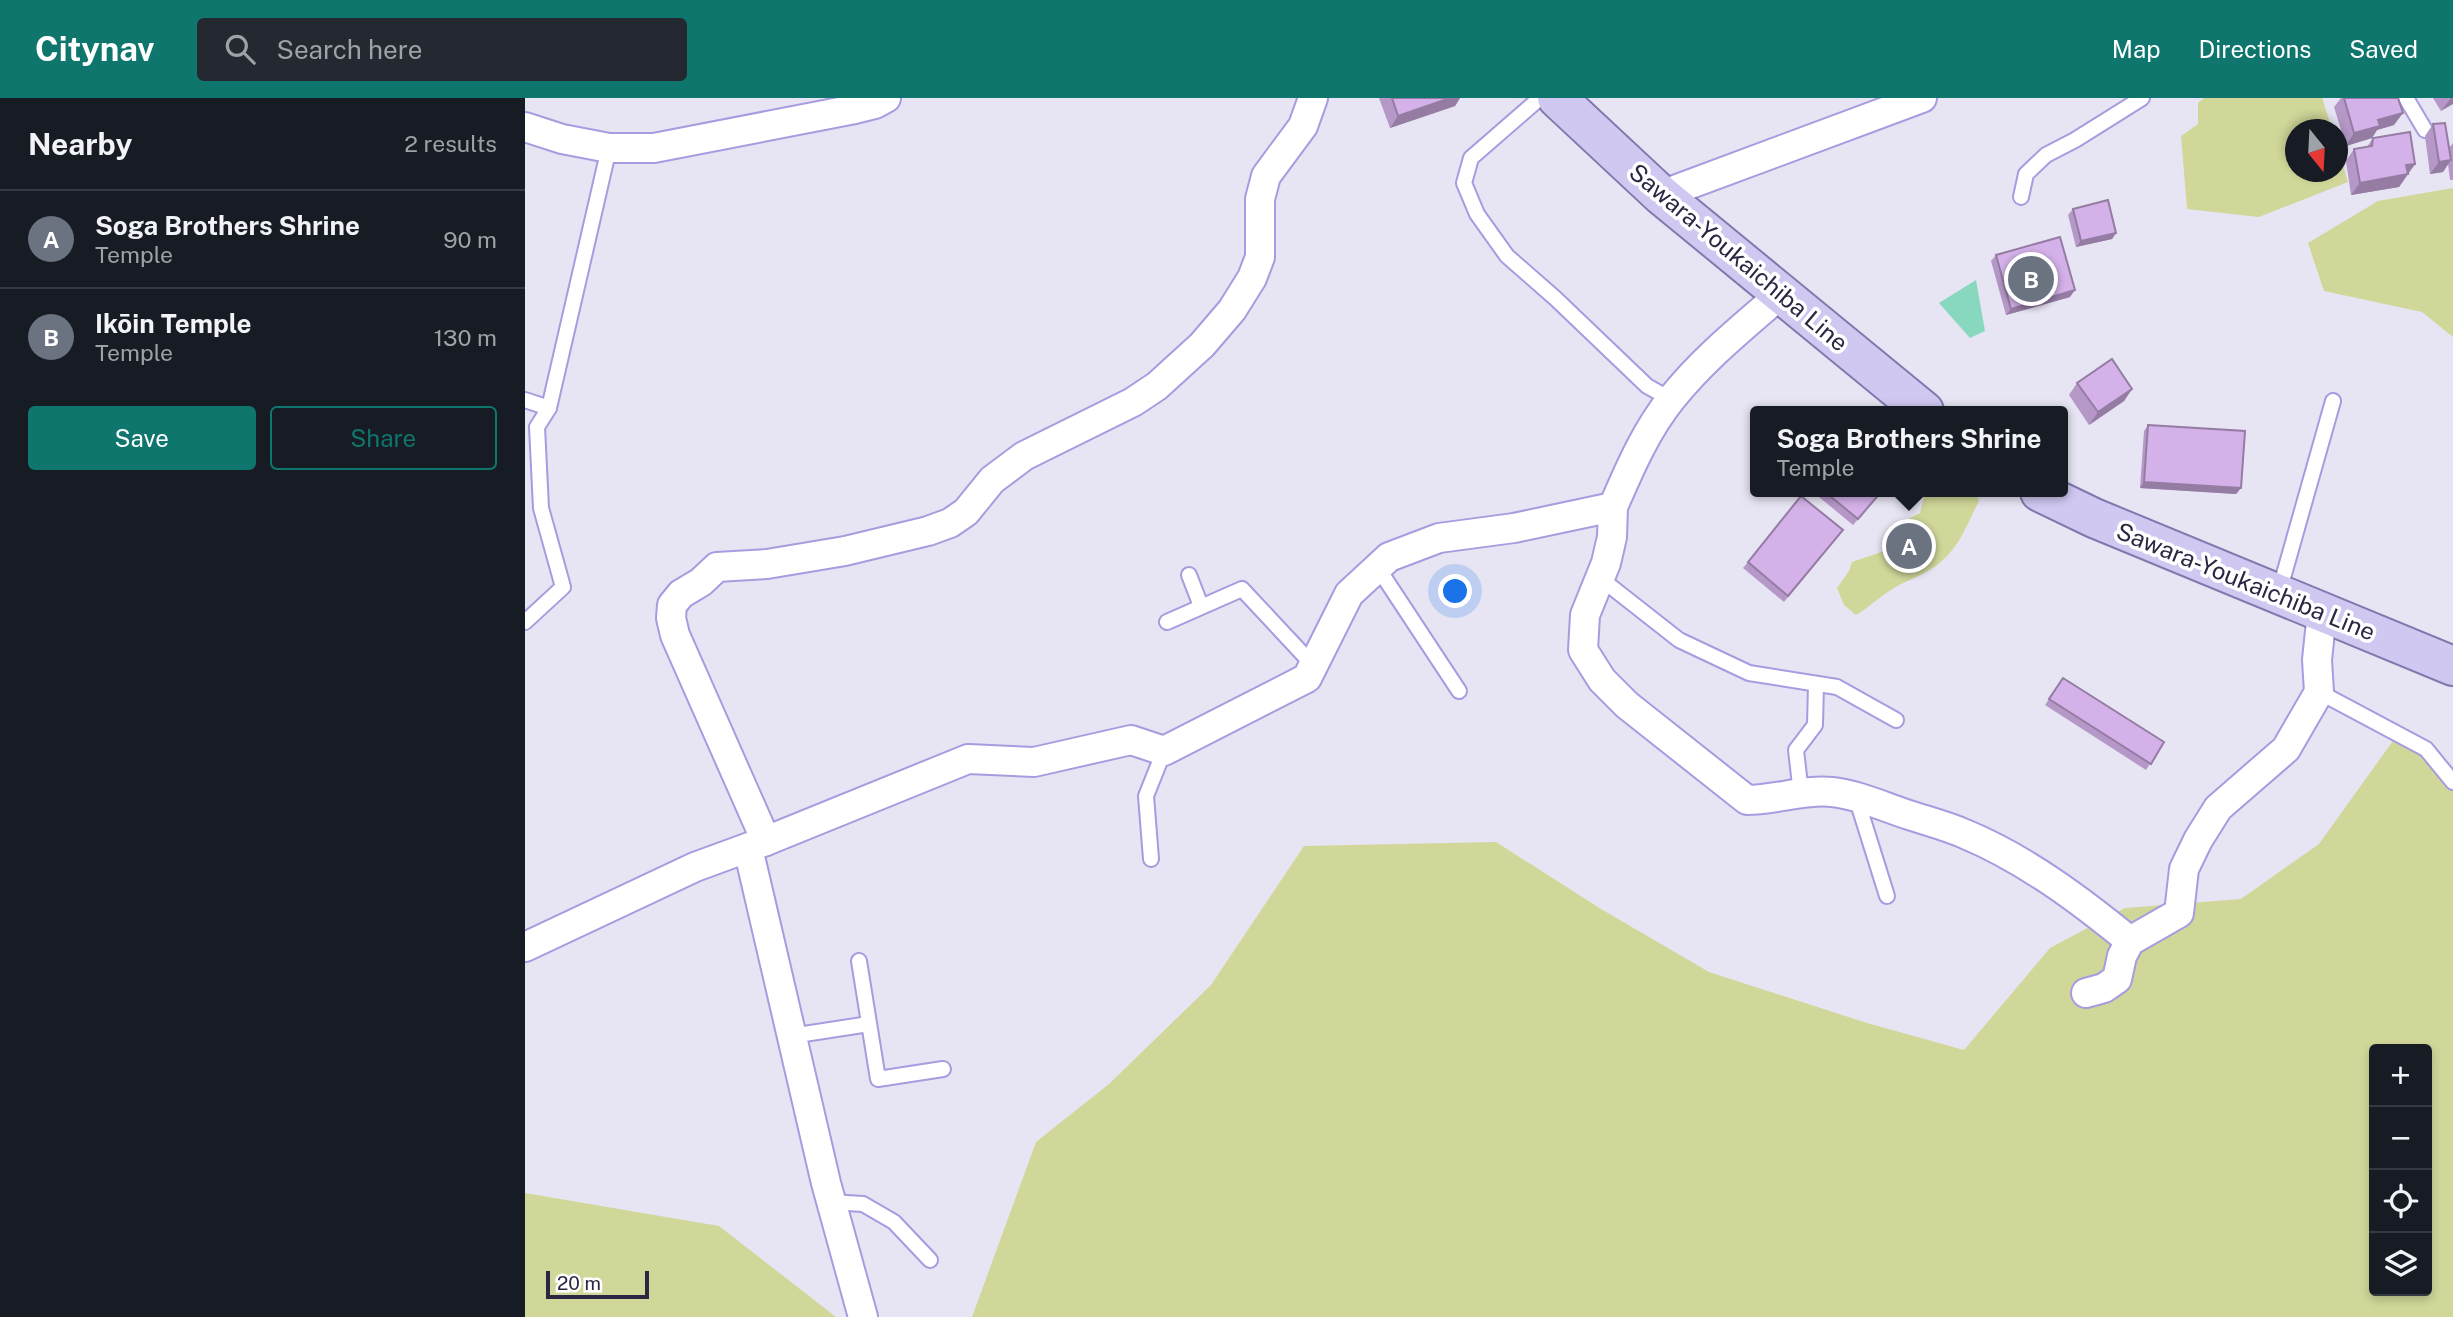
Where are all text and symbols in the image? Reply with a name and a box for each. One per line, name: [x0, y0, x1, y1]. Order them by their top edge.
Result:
search box: [197, 18, 687, 81]
text: Citynav: [35, 30, 155, 68]
icon: search: [221, 30, 259, 68]
text: Search here: [277, 34, 423, 65]
text: Map: [2112, 35, 2161, 63]
text: Directions: [2199, 35, 2311, 63]
text: Saved: [2349, 35, 2418, 63]
north arrow: [2285, 119, 2348, 182]
text: Nearby: [28, 126, 132, 162]
text: 2 results: [404, 130, 497, 157]
street label: Sawara-Youkaichiba Line: [1624, 157, 1854, 357]
text: Soga Brothers Shrine: [95, 210, 360, 241]
text: A: [43, 226, 59, 253]
text: 90 m: [443, 226, 497, 253]
text: Temple: [95, 241, 173, 268]
pin: B: [2008, 253, 2054, 305]
text: Ikōin Temple: [95, 308, 251, 339]
text: B: [43, 324, 59, 351]
text: 130 m: [434, 324, 497, 351]
text: Temple: [95, 339, 173, 366]
button: Save: [28, 406, 256, 470]
button: Share: [270, 406, 497, 470]
popup: [1750, 406, 2068, 497]
text: Soga Brothers Shrine: [1776, 423, 2042, 454]
text: Temple: [1776, 454, 1855, 481]
street label: Sawara-Youkaichiba Line: [2113, 516, 2379, 646]
pin: A: [1886, 520, 1932, 572]
your location: [1438, 574, 1472, 608]
map controls: [2369, 1044, 2432, 1296]
button: +: [2369, 1044, 2432, 1107]
button: −: [2369, 1107, 2432, 1170]
button: locate: [2369, 1170, 2432, 1233]
button: layers: [2369, 1233, 2432, 1296]
scale bar: [546, 1268, 649, 1300]
text: 20 m: [557, 1272, 601, 1294]

